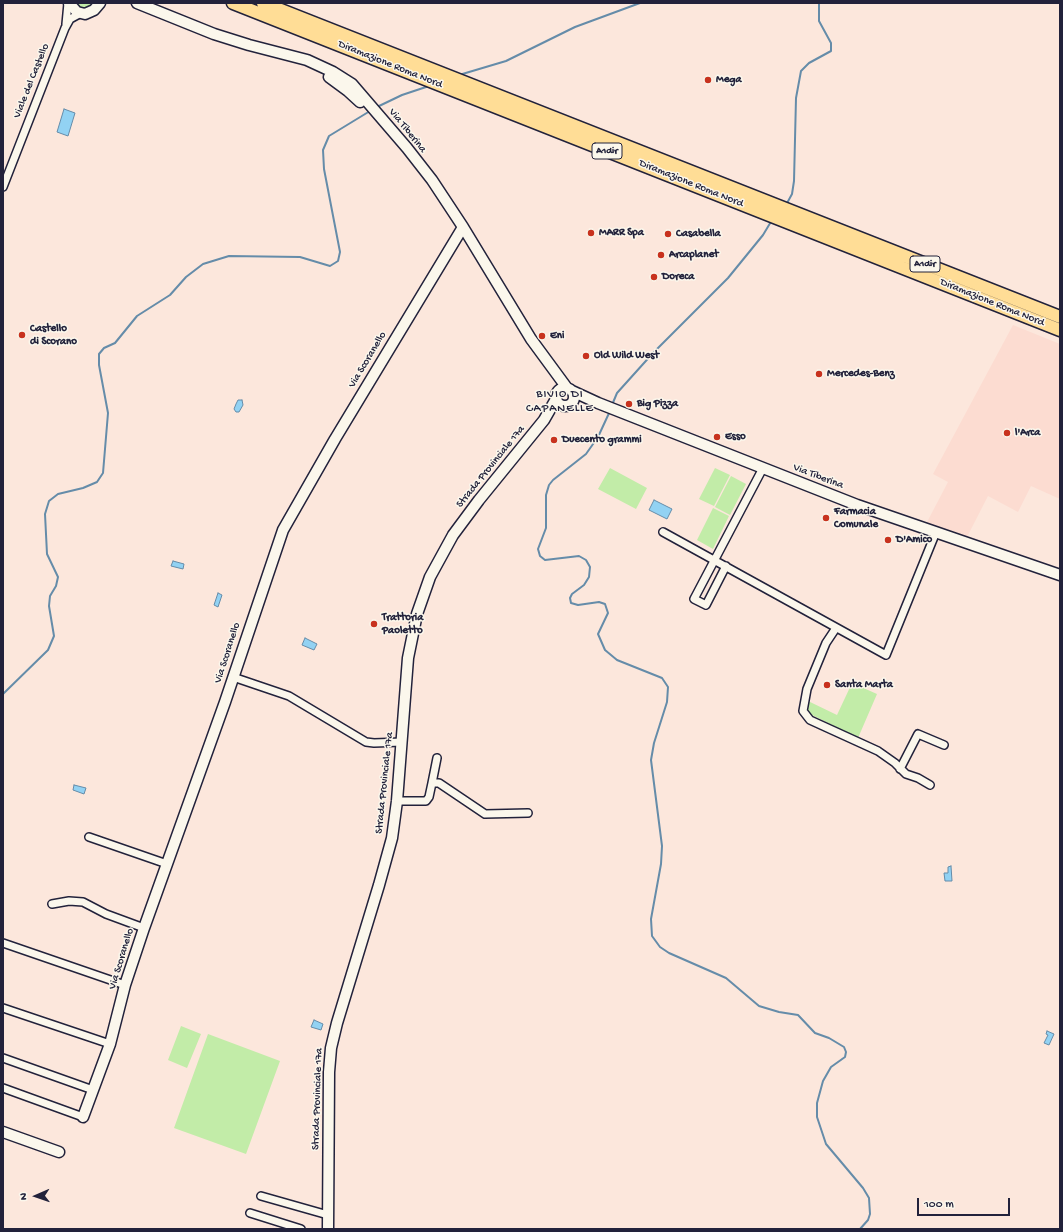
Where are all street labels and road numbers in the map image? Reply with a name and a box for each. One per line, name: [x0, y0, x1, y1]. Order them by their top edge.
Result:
street label: Diramazione Roma Nord: [336, 38, 444, 92]
street label: Viale del Castello: [11, 42, 53, 120]
street label: Via Tiberina: [385, 106, 429, 156]
road number: A1dir: [592, 143, 622, 159]
street label: Diramazione Roma Nord: [637, 157, 745, 211]
road number: A1dir: [910, 256, 940, 272]
street label: Diramazione Roma Nord: [938, 276, 1046, 330]
street label: Via Scoranello: [346, 330, 390, 390]
street label: Strada Provinciale 17a: [454, 423, 528, 511]
street label: Via Tiberina: [791, 461, 845, 493]
street label: Via Scoranello: [212, 621, 244, 685]
street label: Strada Provinciale 17a: [373, 732, 397, 834]
street label: Via Scoranello: [106, 927, 138, 991]
street label: Strada Provinciale 17a: [310, 1048, 326, 1150]

